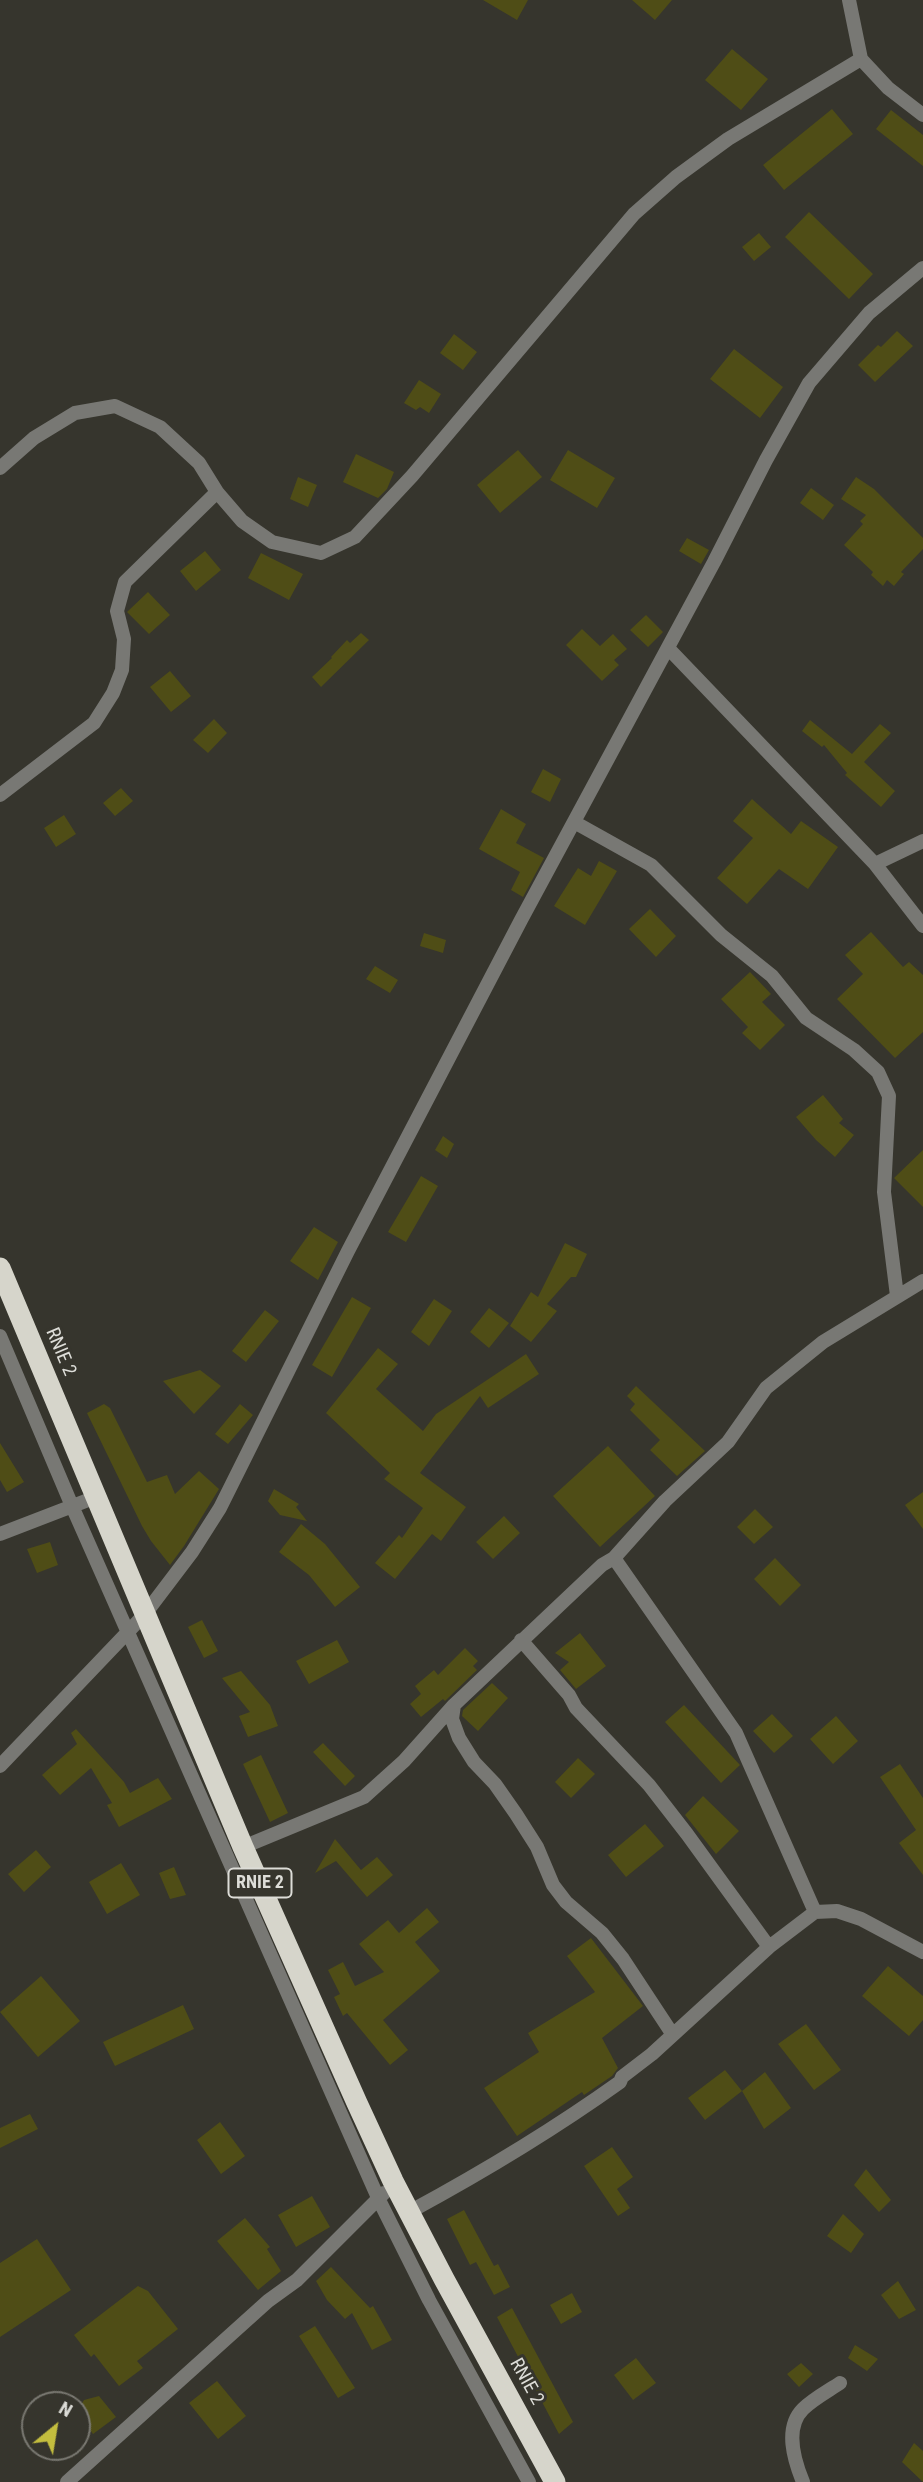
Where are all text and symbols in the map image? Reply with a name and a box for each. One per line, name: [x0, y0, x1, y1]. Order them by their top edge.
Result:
street label: RNIE 2: [40, 1325, 80, 1379]
road number: RNIE 2: [229, 1868, 292, 1898]
street label: RNIE 2: [504, 2355, 548, 2409]
north arrow: [21, 2391, 91, 2461]
text: N: [55, 2396, 77, 2422]

